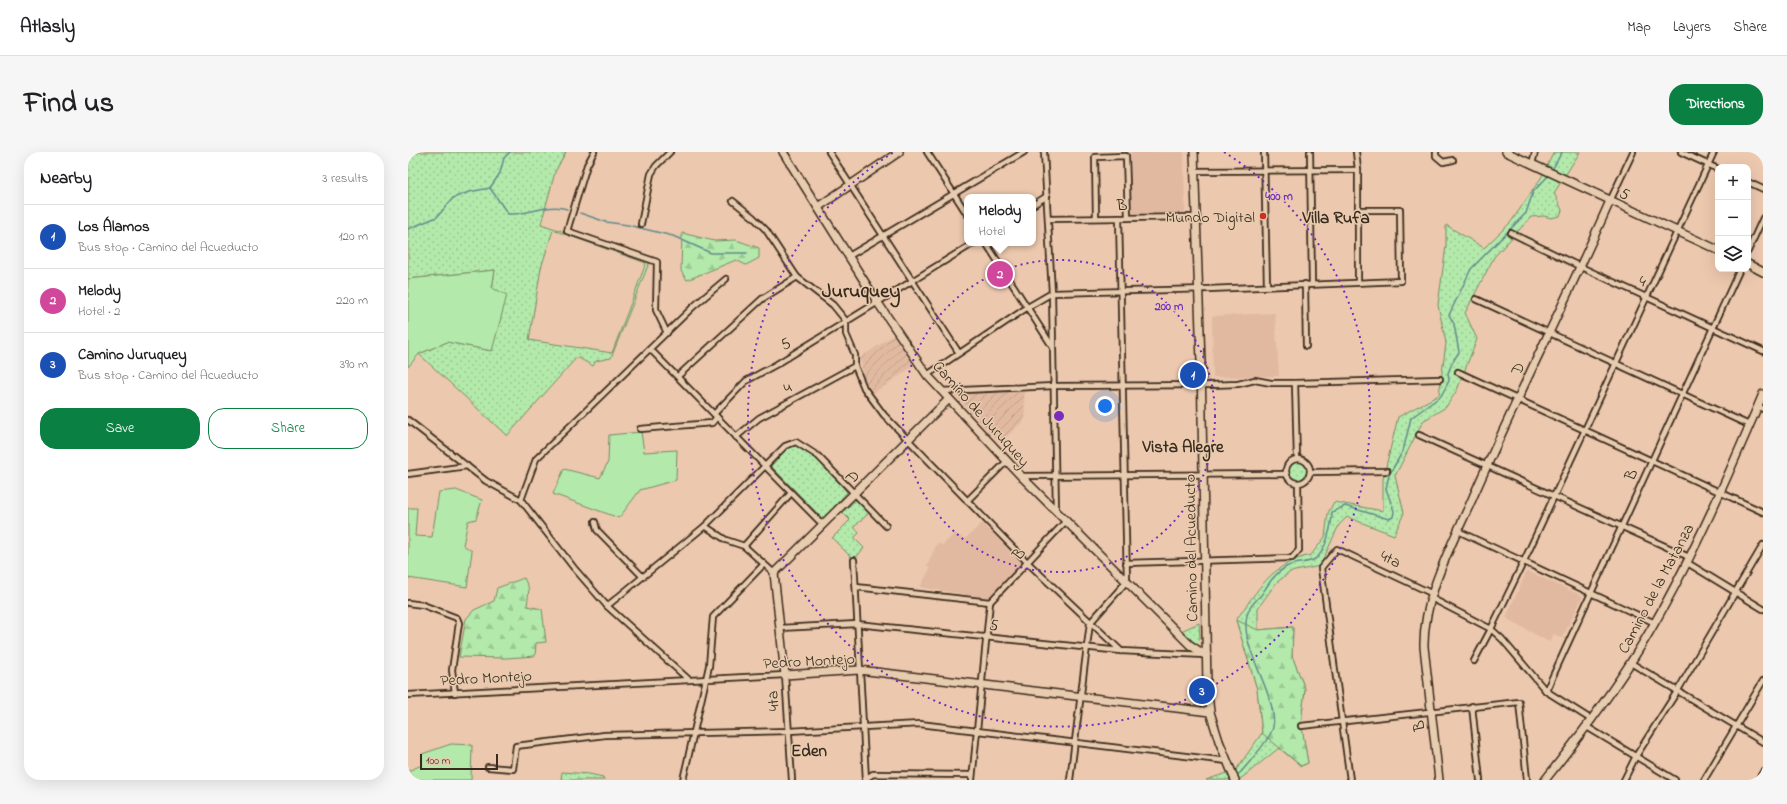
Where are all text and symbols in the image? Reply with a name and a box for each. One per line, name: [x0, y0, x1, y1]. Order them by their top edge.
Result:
text: Atlasly: [20, 14, 75, 41]
text: Map: [1627, 17, 1651, 38]
text: Layers: [1673, 17, 1711, 38]
text: Share: [1733, 17, 1767, 38]
text: Find us: [24, 84, 114, 125]
button: Directions: [1669, 84, 1763, 125]
map controls: [1715, 164, 1751, 272]
button: +: [1715, 164, 1751, 200]
text: Nearby: [40, 166, 92, 191]
text: 3 results: [322, 169, 368, 188]
street label: 5: [1615, 182, 1633, 208]
text: 400 m: [1264, 188, 1293, 206]
popup: [964, 194, 1036, 246]
street label: B: [1115, 194, 1128, 218]
text: Melody: [979, 200, 1021, 222]
button: −: [1715, 200, 1751, 236]
place label: Mundo Digital: [1166, 206, 1255, 230]
district label: Villa Rufa: [1301, 206, 1370, 231]
marker: Mundo Digital: [1258, 211, 1268, 221]
text: Los Álamos: [78, 216, 150, 238]
text: Hotel: [979, 222, 1005, 241]
text: 1: [51, 227, 55, 246]
text: 120 m: [338, 227, 368, 246]
button: layers: [1715, 236, 1751, 272]
text: Bus stop · Camino del Acueducto: [78, 238, 258, 257]
pin: 2: [987, 259, 1013, 289]
street label: 4: [1634, 270, 1651, 294]
district label: Juruquey: [822, 278, 900, 308]
text: Melody: [78, 280, 121, 302]
text: 2: [50, 291, 56, 310]
text: 220 m: [336, 291, 368, 310]
text: 200 m: [1154, 298, 1184, 316]
text: Hotel · 2: [78, 302, 120, 321]
street label: 5: [776, 332, 796, 357]
text: Camino Juruquey: [78, 344, 187, 366]
text: 3: [50, 355, 56, 374]
text: 390 m: [340, 355, 368, 374]
street label: Camino de Juruquey: [926, 356, 1035, 473]
street label: D: [1505, 358, 1532, 380]
pin: 1: [1180, 360, 1206, 390]
text: Bus stop · Camino del Acueducto: [78, 366, 258, 385]
street label: 4: [779, 376, 797, 401]
your location: [1095, 396, 1115, 416]
button: Save: [40, 408, 200, 449]
button: Share: [208, 408, 368, 449]
centre of rings: [1052, 409, 1066, 423]
district label: Vista Alegre: [1141, 435, 1225, 462]
street label: D: [840, 465, 866, 491]
street label: B: [1618, 465, 1645, 486]
street label: Camino del Acueducto: [1179, 474, 1205, 622]
street label: Camino de la Matanza: [1612, 520, 1701, 658]
street label: B: [1006, 542, 1032, 567]
street label: 4ta: [1376, 545, 1405, 575]
street label: 5: [988, 614, 1000, 638]
street label: Pedro Montejo: [763, 648, 856, 676]
street label: Pedro Montejo: [440, 665, 533, 693]
pin: 3: [1189, 676, 1215, 706]
street label: 4ta: [761, 690, 787, 712]
street label: B: [1407, 719, 1433, 734]
district label: Eden: [791, 739, 828, 764]
scale bar: [420, 752, 498, 771]
text: 100 m: [426, 753, 450, 769]

